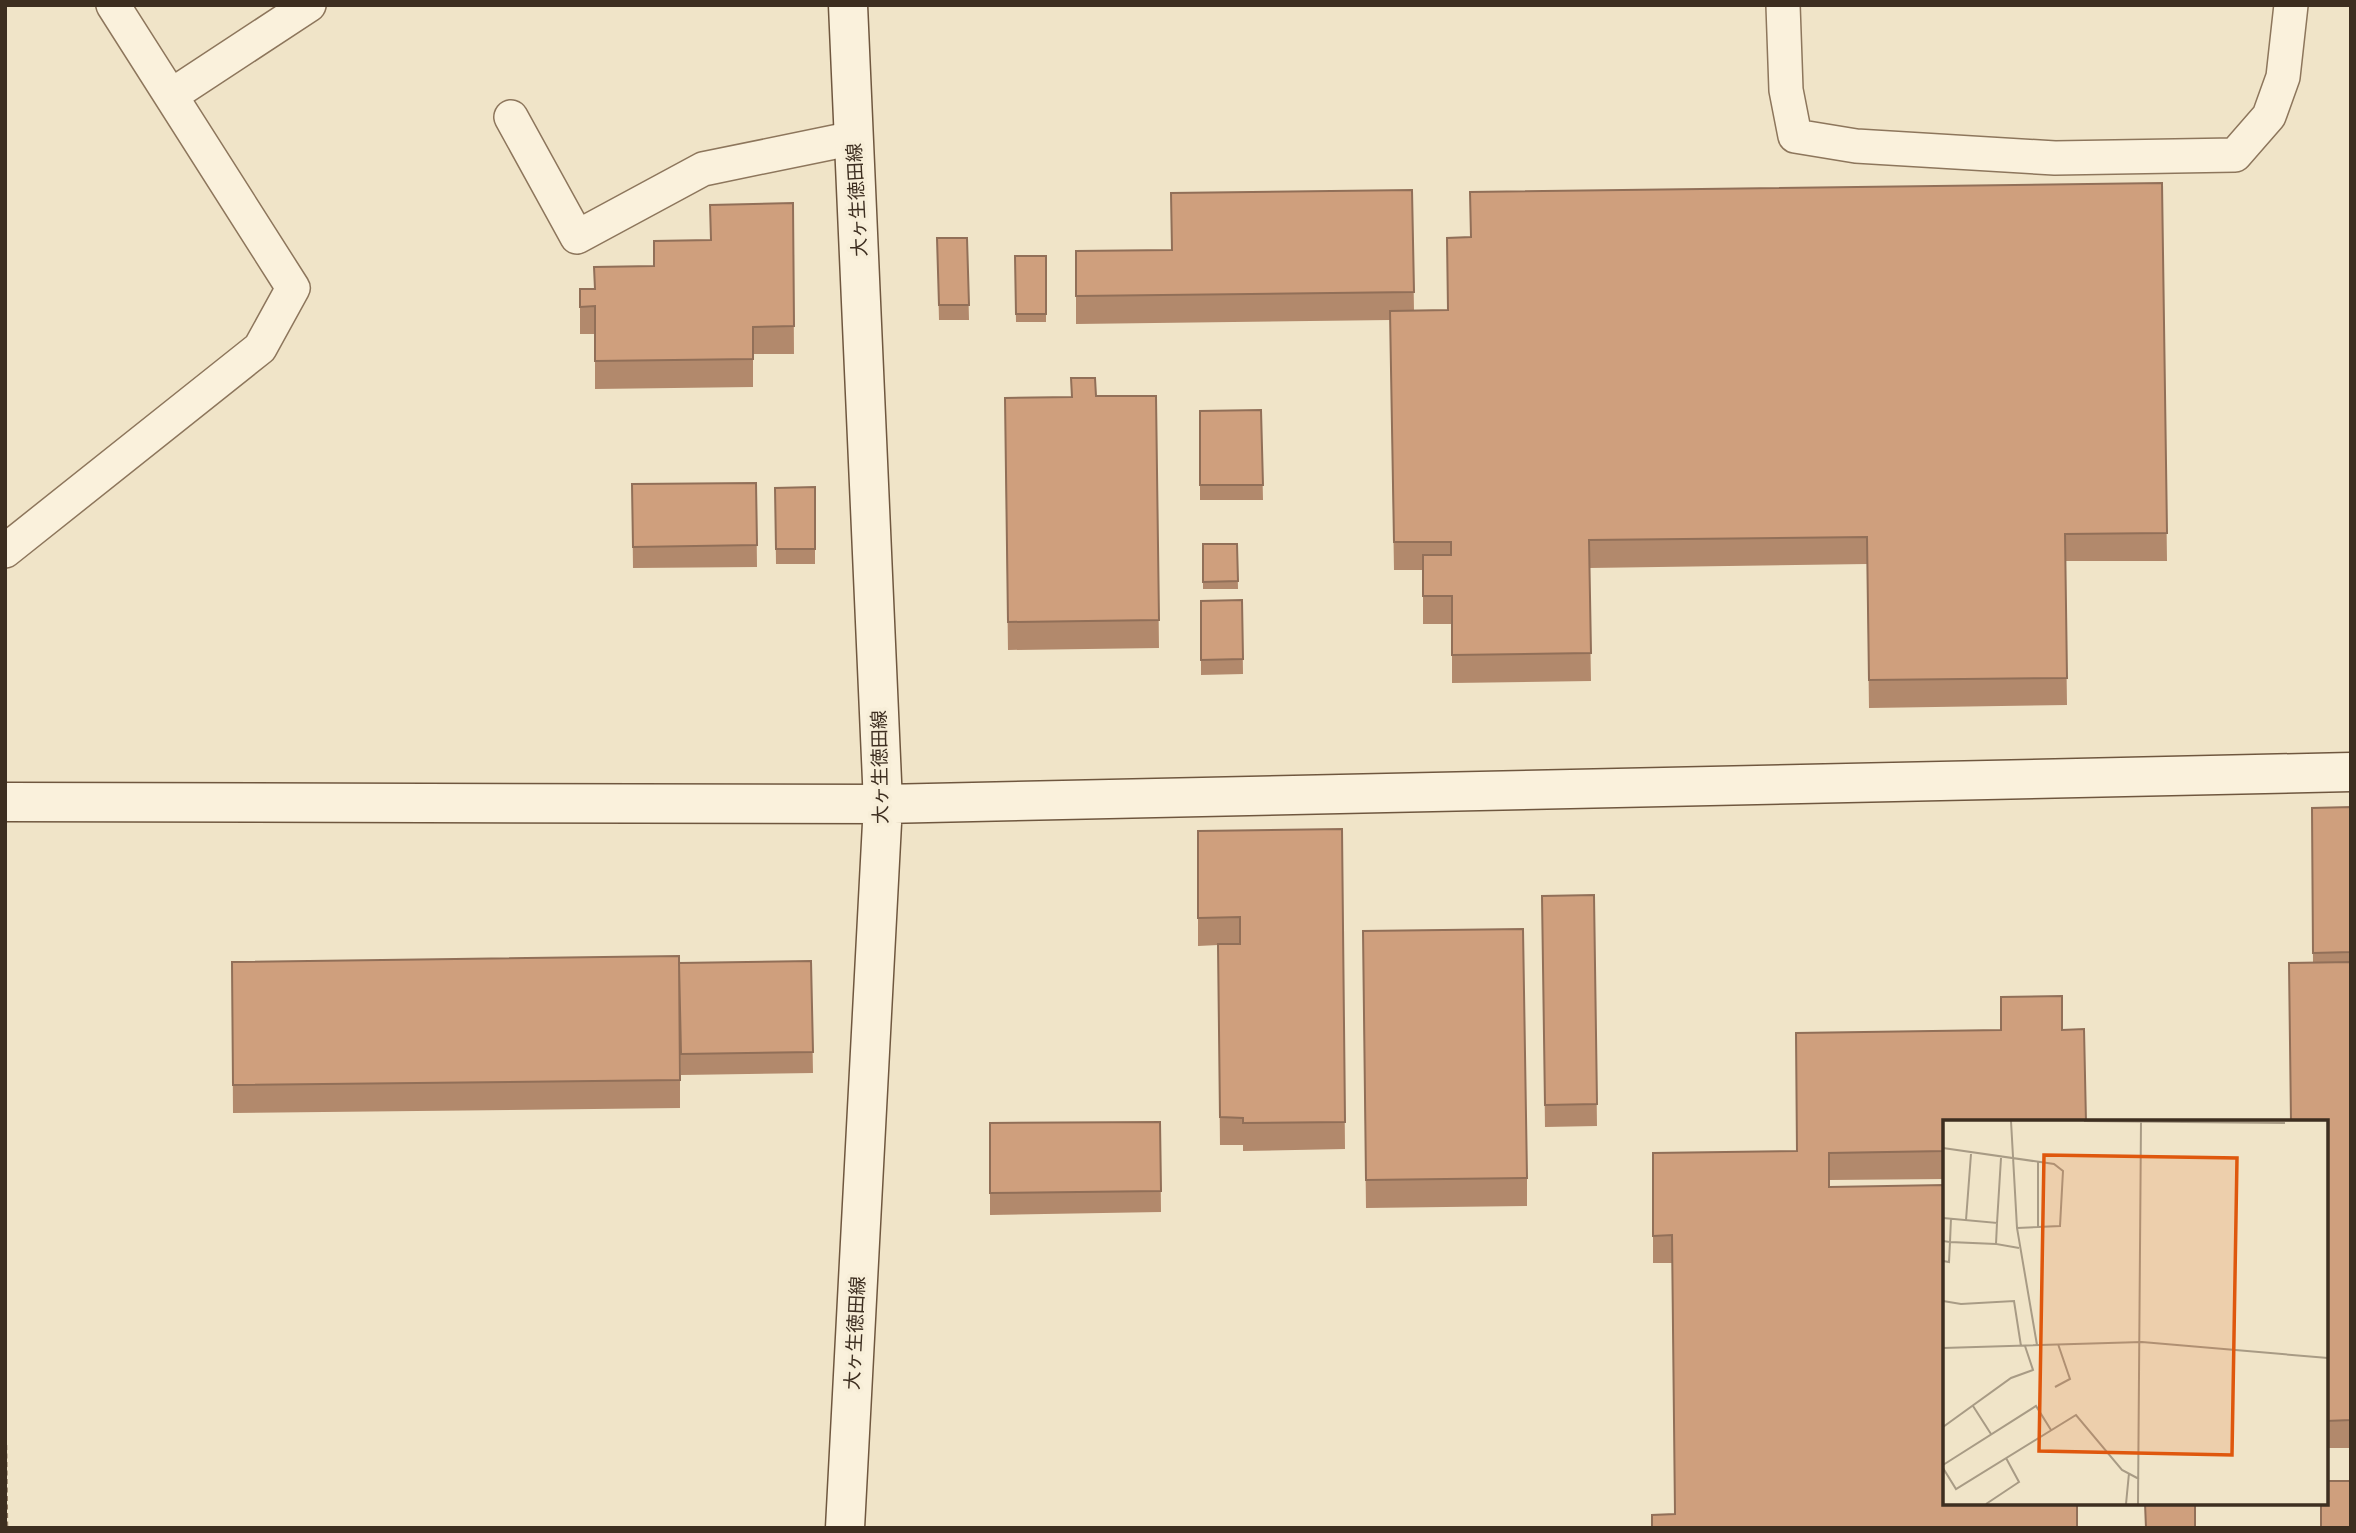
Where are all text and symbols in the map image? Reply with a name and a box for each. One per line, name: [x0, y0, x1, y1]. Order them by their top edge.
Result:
street label: 大ヶ生徳田線: [844, 143, 870, 257]
street label: 大ヶ生徳田線: [869, 710, 891, 824]
inset map: [1943, 1120, 2328, 1505]
street label: 大ヶ生徳田線: [842, 1276, 868, 1390]

